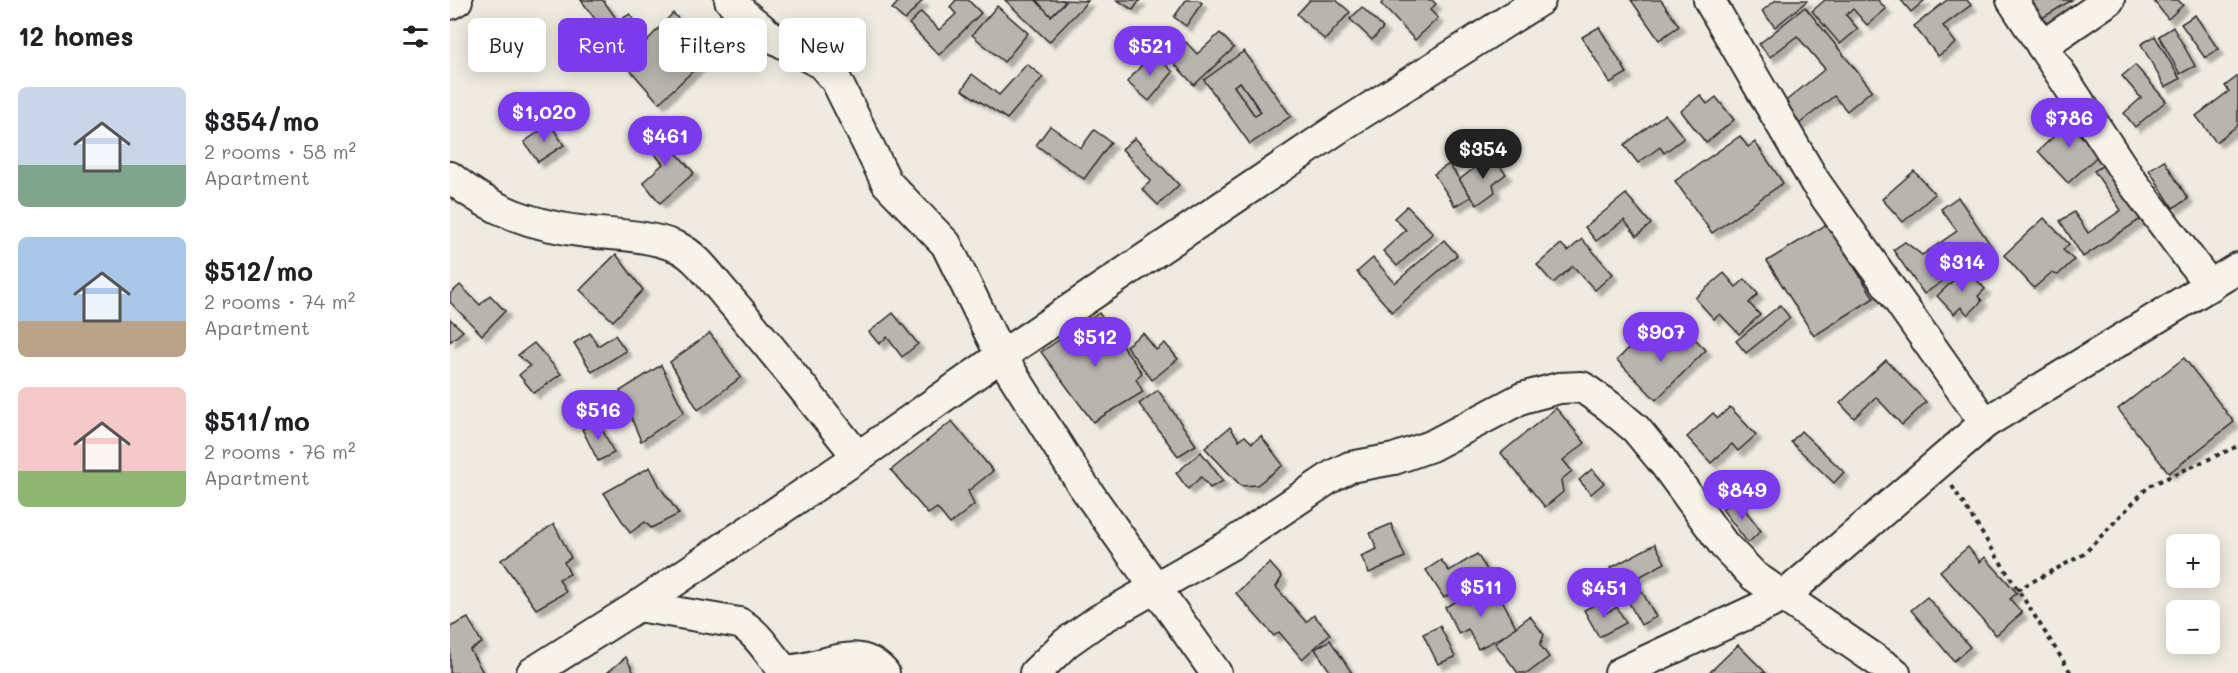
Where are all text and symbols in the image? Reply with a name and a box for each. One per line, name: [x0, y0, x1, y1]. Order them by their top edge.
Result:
chip: Buy: [468, 18, 546, 72]
chip: Rent: [558, 18, 647, 72]
chip: Filters: [659, 18, 767, 72]
chip: New: [779, 18, 866, 72]
text: 12 homes: [18, 19, 134, 53]
icon: filters: [399, 20, 432, 53]
pin: $521: [1114, 26, 1186, 77]
text: $521: [1128, 32, 1172, 58]
pin: $1,020: [495, 92, 593, 143]
text: $1,020: [512, 98, 576, 124]
pin: $786: [2033, 98, 2105, 149]
text: $354/mo: [204, 104, 319, 138]
text: $786: [2045, 104, 2093, 130]
icon: home: [66, 111, 138, 183]
pin: $461: [629, 116, 701, 167]
text: $461: [642, 122, 688, 148]
pin: $354: [1447, 129, 1519, 180]
text: $354: [1459, 135, 1507, 161]
text: 2 rooms · 58 m²: [204, 138, 356, 164]
text: Apartment: [204, 164, 310, 190]
pin: $314: [1926, 242, 1998, 293]
text: $314: [1939, 248, 1985, 274]
text: $512/mo: [204, 254, 313, 288]
icon: home: [66, 261, 138, 333]
text: 2 rooms · 74 m²: [204, 288, 355, 314]
pin: $907: [1625, 312, 1697, 363]
text: Apartment: [204, 314, 310, 340]
pin: $512: [1059, 317, 1131, 368]
text: $907: [1637, 318, 1685, 344]
text: $512: [1073, 323, 1117, 349]
pin: $516: [562, 390, 634, 441]
text: $516: [576, 396, 621, 422]
text: $511/mo: [204, 404, 310, 438]
icon: home: [66, 411, 138, 483]
text: 2 rooms · 76 m²: [204, 438, 356, 464]
text: Apartment: [204, 464, 310, 490]
pin: $849: [1706, 470, 1778, 521]
text: $849: [1717, 476, 1767, 502]
map controls: [2166, 534, 2220, 654]
button: +: [2166, 534, 2220, 588]
pin: $511: [1445, 567, 1517, 618]
pin: $451: [1568, 568, 1640, 619]
text: $511: [1460, 573, 1502, 599]
text: $451: [1581, 574, 1627, 600]
button: −: [2166, 600, 2220, 654]

